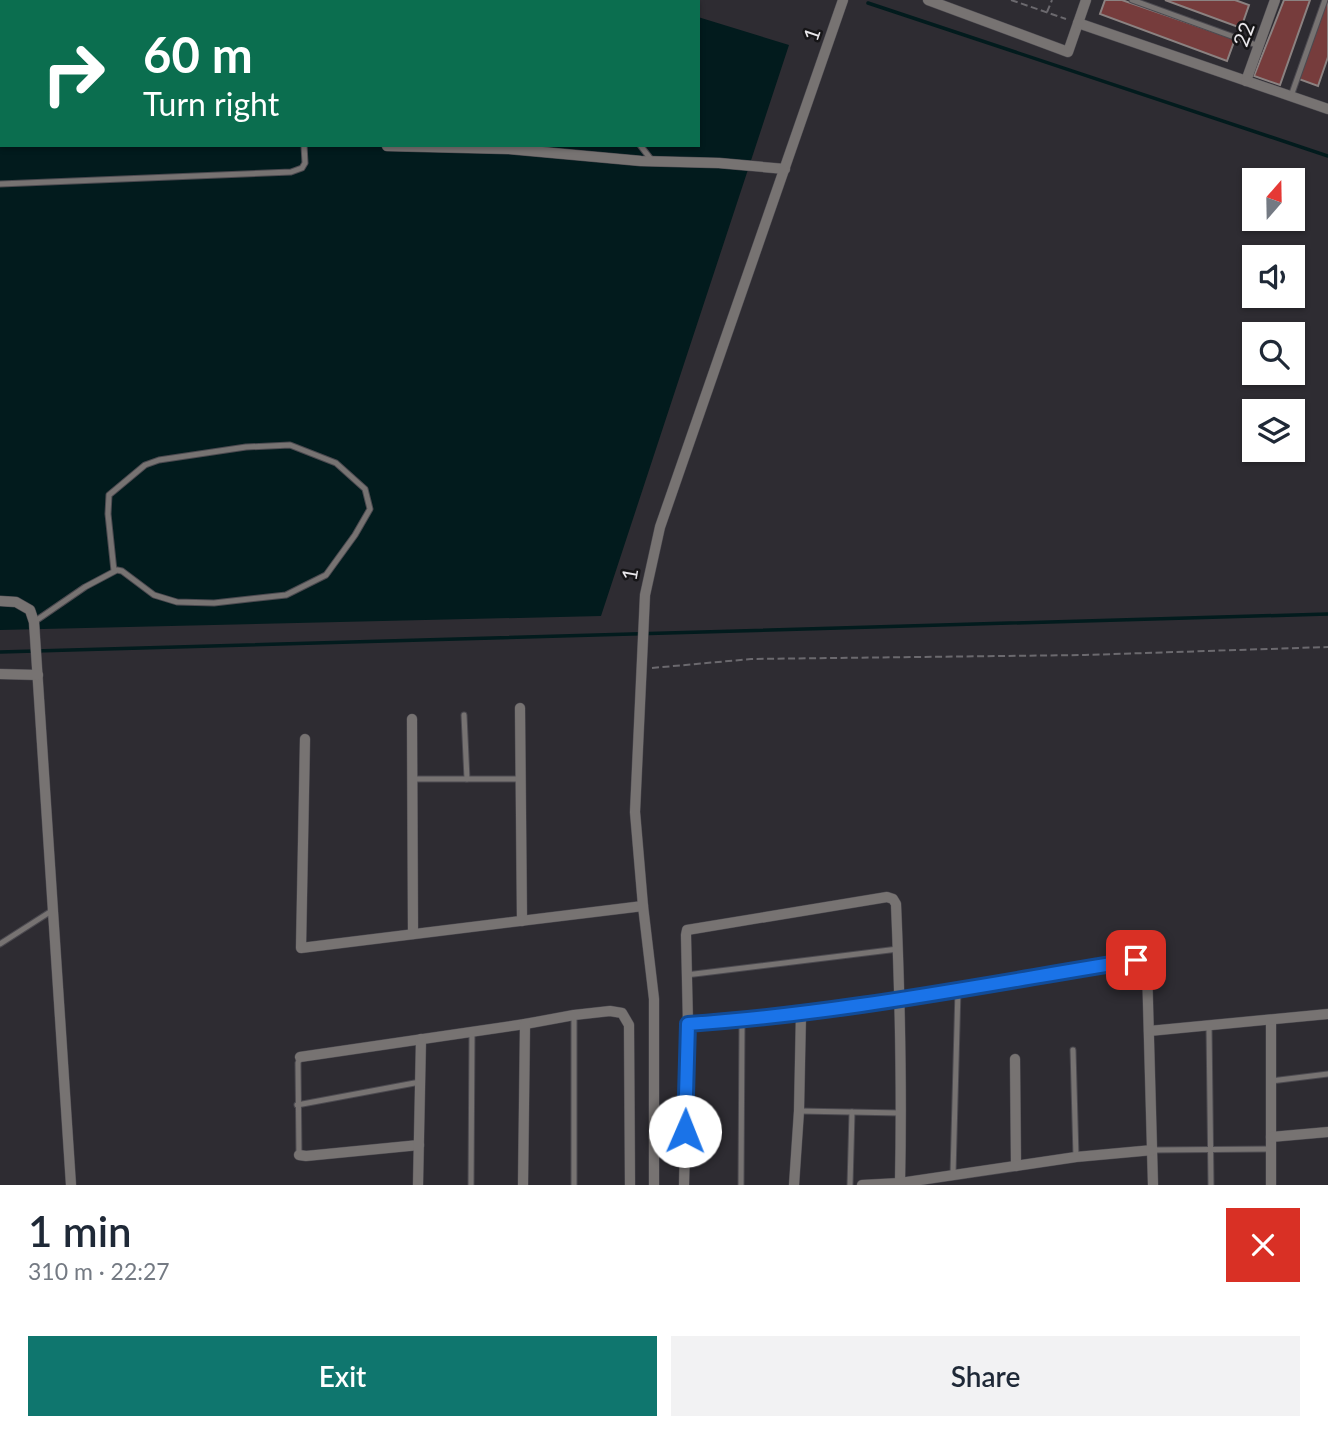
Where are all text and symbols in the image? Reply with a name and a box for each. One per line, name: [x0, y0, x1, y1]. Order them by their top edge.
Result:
street label: 22: [1227, 18, 1259, 50]
street label: 1: [797, 24, 825, 44]
text: 60 m: [143, 25, 253, 83]
icon: right: [28, 28, 119, 119]
text: Turn right: [143, 84, 279, 123]
north arrow: [1242, 168, 1306, 231]
map controls: [1242, 168, 1305, 462]
button: sound: [1242, 245, 1305, 308]
button: search: [1242, 322, 1305, 385]
button: layers: [1242, 399, 1305, 462]
street label: 1: [616, 566, 642, 582]
pin: [1106, 930, 1166, 990]
icon: arrive: [1117, 941, 1155, 979]
position arrow: [648, 1094, 722, 1168]
text: 1 min: [28, 1206, 132, 1256]
button: close: [1226, 1208, 1300, 1282]
text: 310 m · 22:27: [28, 1257, 170, 1285]
button: Exit: [28, 1336, 657, 1416]
button: Share: [671, 1336, 1300, 1416]

